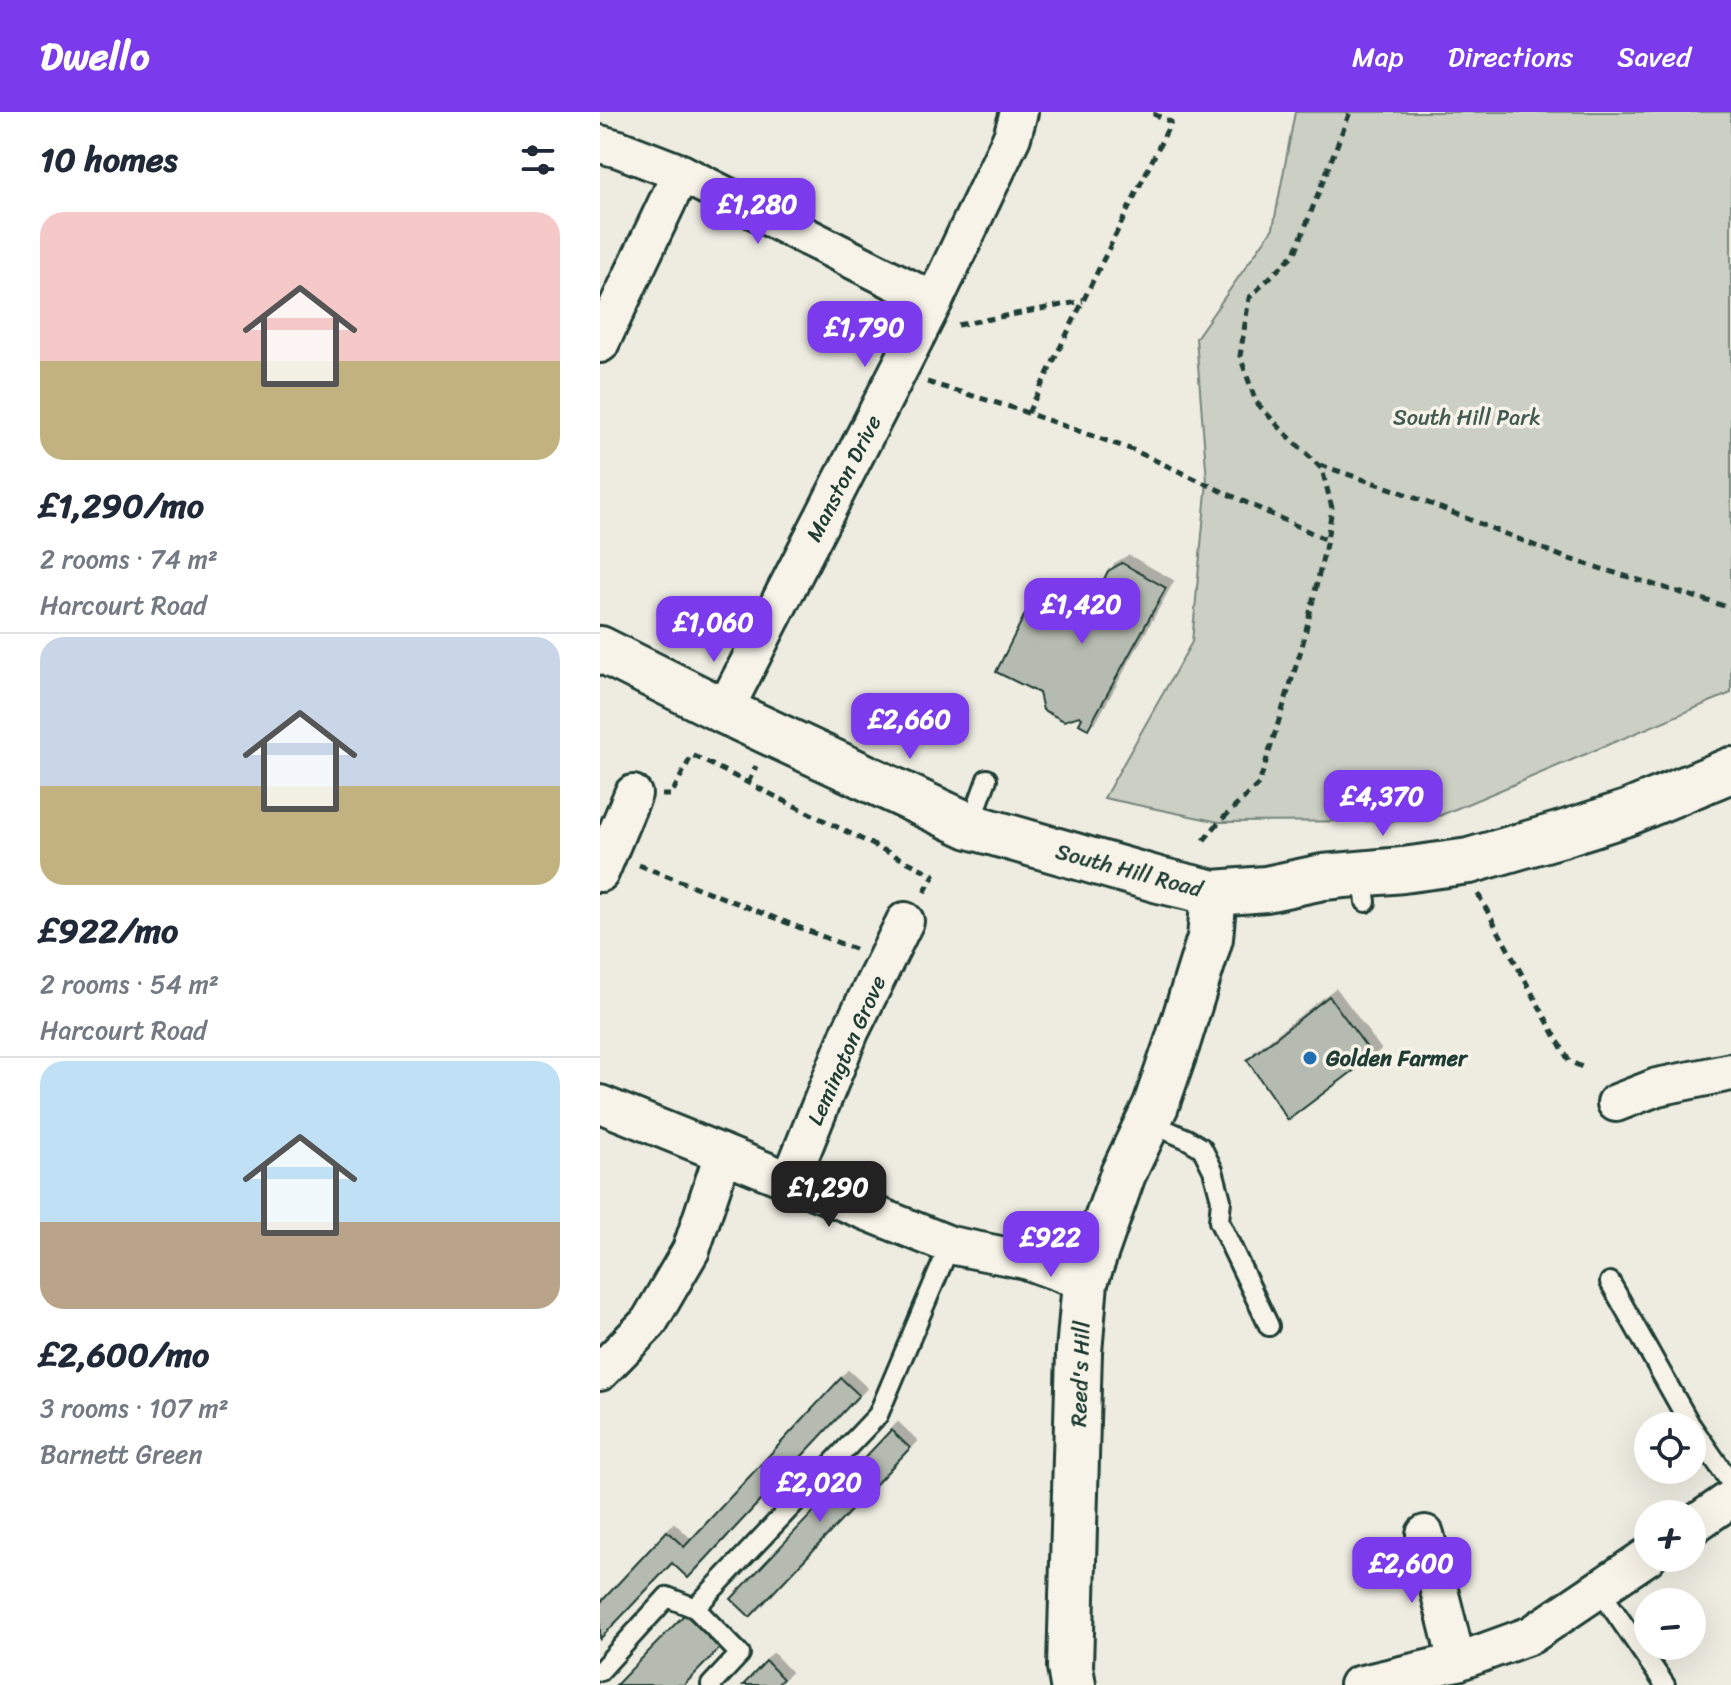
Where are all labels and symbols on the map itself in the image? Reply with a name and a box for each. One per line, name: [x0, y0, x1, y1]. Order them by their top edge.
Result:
pin: £1,280: [693, 178, 823, 246]
pin: £1,790: [800, 301, 930, 369]
park label: South Hill Park: [1393, 398, 1541, 437]
street label: Manston Drive: [795, 408, 892, 549]
pin: £1,420: [1017, 578, 1147, 646]
pin: £1,060: [649, 596, 779, 664]
pin: £2,660: [845, 693, 975, 761]
pin: £4,370: [1318, 770, 1448, 838]
street label: South Hill Road: [1051, 832, 1208, 909]
street label: Lemington Grove: [796, 969, 897, 1132]
place label: Golden Farmer: [1325, 1039, 1469, 1078]
marker: Golden Farmer: [1301, 1049, 1319, 1067]
pin: £1,290: [764, 1161, 894, 1229]
pin: £922: [1004, 1211, 1098, 1279]
street label: Reed's Hill: [1059, 1320, 1102, 1428]
pin: £2,020: [755, 1456, 885, 1524]
pin: £2,600: [1347, 1537, 1477, 1605]

